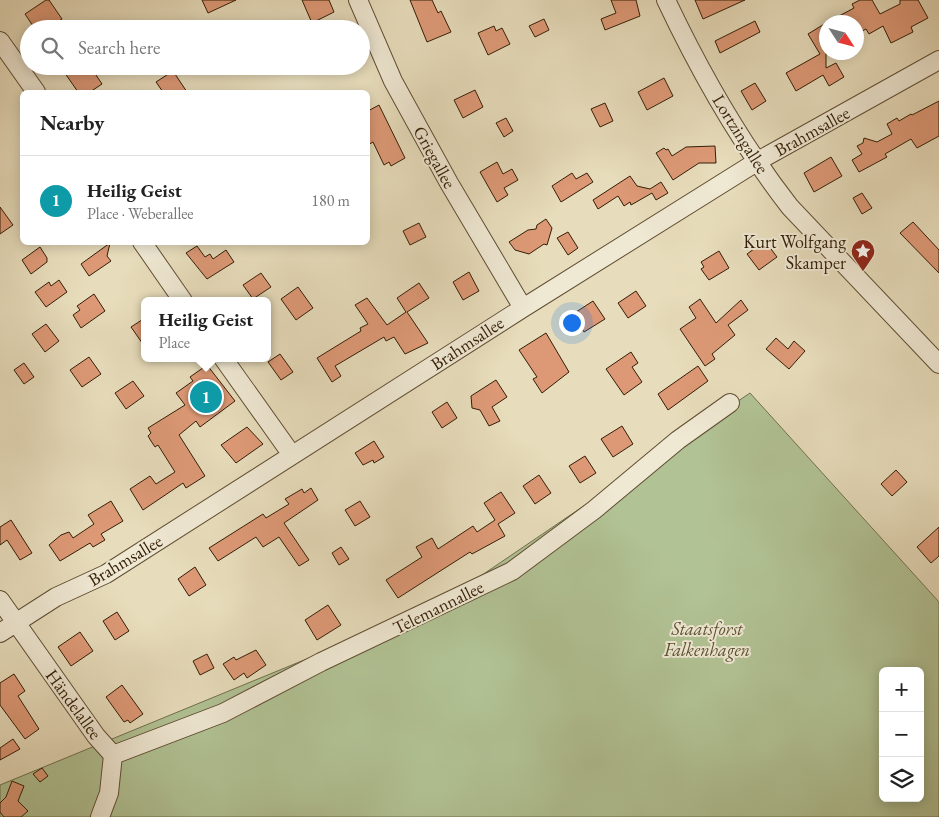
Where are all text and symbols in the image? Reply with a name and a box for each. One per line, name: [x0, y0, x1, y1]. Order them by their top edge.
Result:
north arrow: [819, 15, 864, 60]
search box: [20, 20, 370, 75]
icon: search: [38, 34, 66, 62]
text: Search here: [78, 35, 160, 60]
street label: Lortzingallee: [708, 90, 774, 178]
street label: Brahmsallee: [770, 101, 854, 161]
text: Nearby: [40, 109, 104, 136]
street label: Griegallee: [408, 122, 462, 192]
text: Heilig Geist: [87, 178, 182, 203]
text: 1: [52, 190, 60, 211]
text: 180 m: [311, 190, 350, 211]
text: Place · Weberallee: [87, 203, 194, 224]
place label: Kurt Wolfgang Skamper: [743, 230, 846, 274]
place icon: Kurt Wolfgang Skamper: [850, 238, 876, 272]
popup: [141, 297, 271, 362]
text: Heilig Geist: [159, 307, 253, 332]
your location: [559, 310, 585, 336]
street label: Brahmsallee: [426, 311, 508, 375]
text: Place: [159, 332, 190, 353]
pin: 1: [190, 378, 222, 416]
street label: Brahmsallee: [84, 529, 166, 591]
street label: Telemannallee: [389, 575, 487, 639]
park label: Staatsforst Falkenhagen: [663, 617, 750, 662]
street label: Händelallee: [41, 664, 107, 744]
map controls: [879, 667, 924, 802]
button: +: [879, 667, 924, 712]
button: −: [879, 712, 924, 757]
button: layers: [879, 757, 924, 802]

